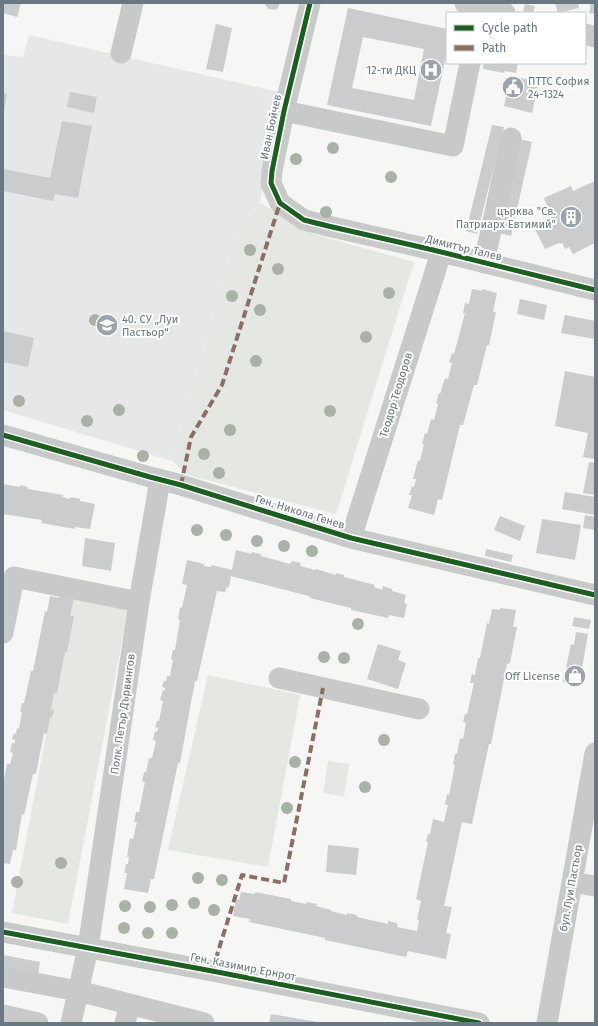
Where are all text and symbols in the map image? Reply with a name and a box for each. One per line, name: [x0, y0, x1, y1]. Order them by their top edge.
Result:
legend: [446, 12, 586, 64]
text: Cycle path: [482, 21, 538, 35]
text: Path: [482, 41, 506, 55]
hospital icon: 12-ти ДКЦ: [418, 57, 444, 83]
place label: 12-ти ДКЦ: [367, 64, 417, 77]
public building icon: ПТТС София 24-1324: [500, 74, 526, 100]
place label: ПТТС София 24-1324: [528, 75, 590, 101]
street label: Иван Бойчев: [258, 93, 284, 161]
building icon: църква "Св. Патриарх Евтимий": [558, 204, 584, 230]
place label: църква "Св. Патриарх Евтимий": [456, 205, 556, 231]
street label: Димитър Талев: [424, 232, 503, 264]
school or university icon: 40. СУ „Луи Пастьор“: [94, 312, 120, 338]
place label: 40. СУ „Луи Пастьор“: [122, 313, 178, 339]
street label: Теодор Теодоров: [377, 351, 415, 439]
street label: Ген. Никола Генев: [254, 492, 346, 532]
street label: Полк. Петър Дървингов: [108, 653, 138, 775]
shop icon: Off License: [562, 663, 588, 689]
place label: Off License: [505, 670, 560, 683]
street label: бул. Луи Пастьор: [557, 844, 585, 932]
street label: Ген. Казимир Ернрот: [189, 950, 297, 984]

